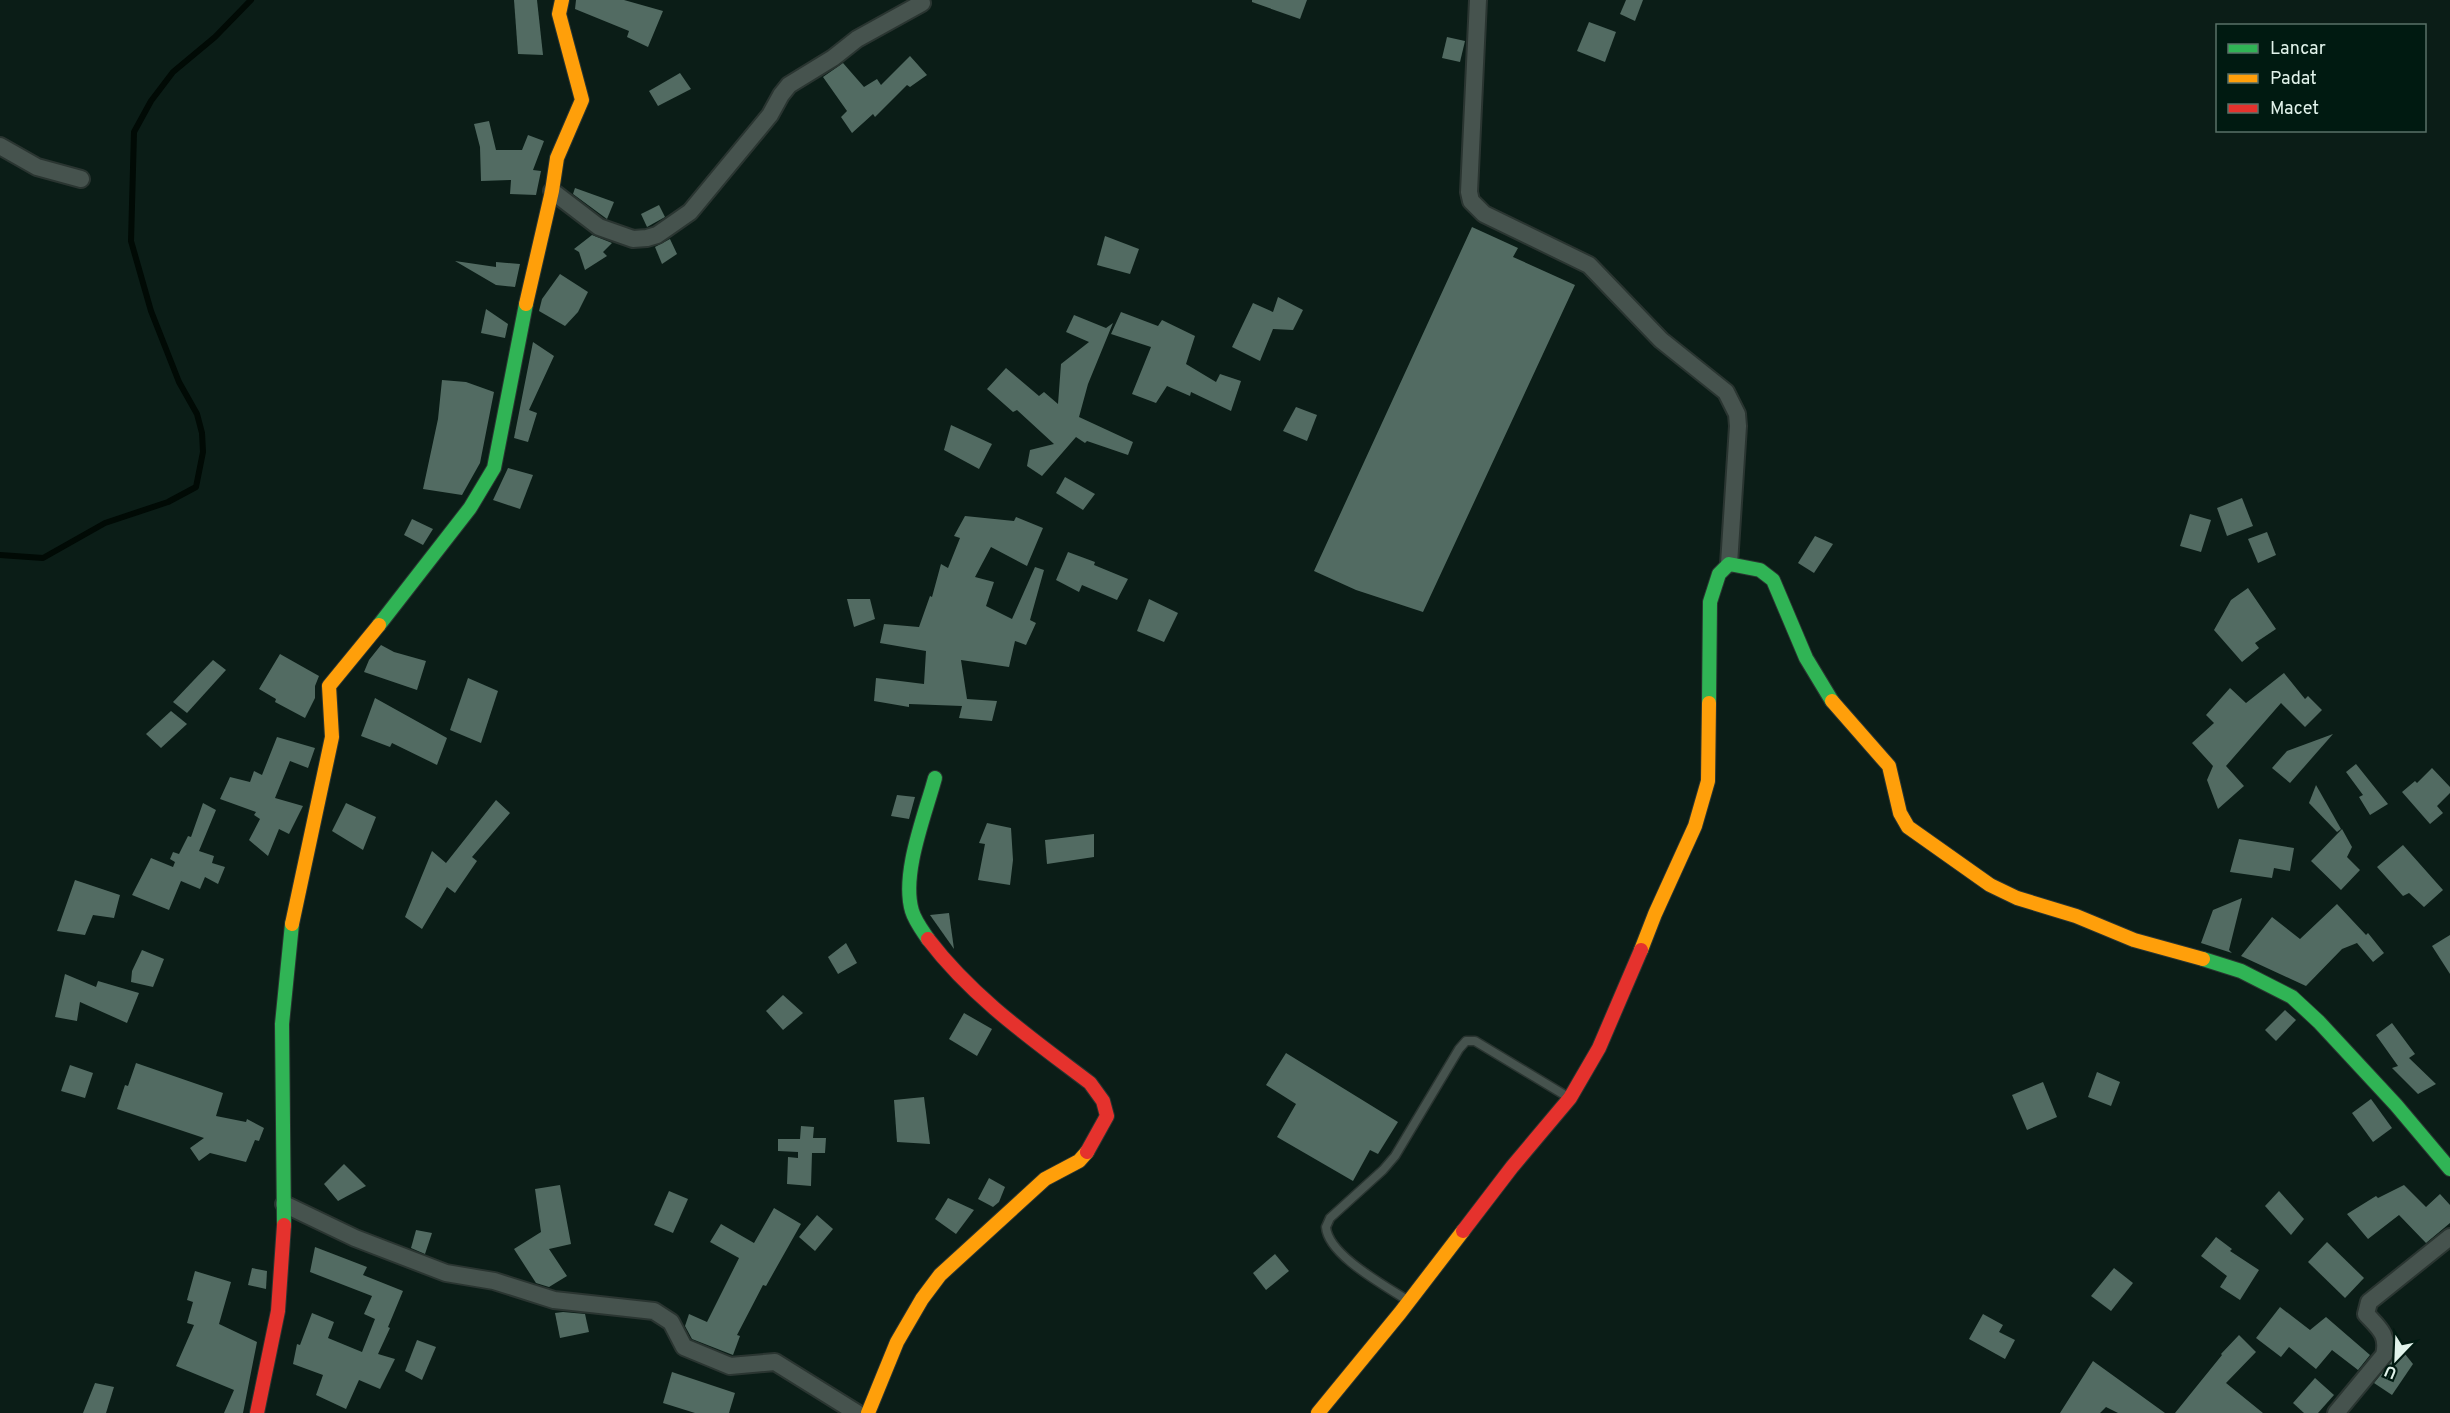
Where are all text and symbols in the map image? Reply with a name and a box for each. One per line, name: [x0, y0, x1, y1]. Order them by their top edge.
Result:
legend: [2216, 24, 2426, 132]
text: Lancar: [2270, 38, 2326, 61]
text: Padat: [2270, 68, 2317, 91]
text: Macet: [2270, 98, 2319, 121]
north arrow: [2366, 1329, 2426, 1389]
text: U: [2382, 1360, 2400, 1382]

